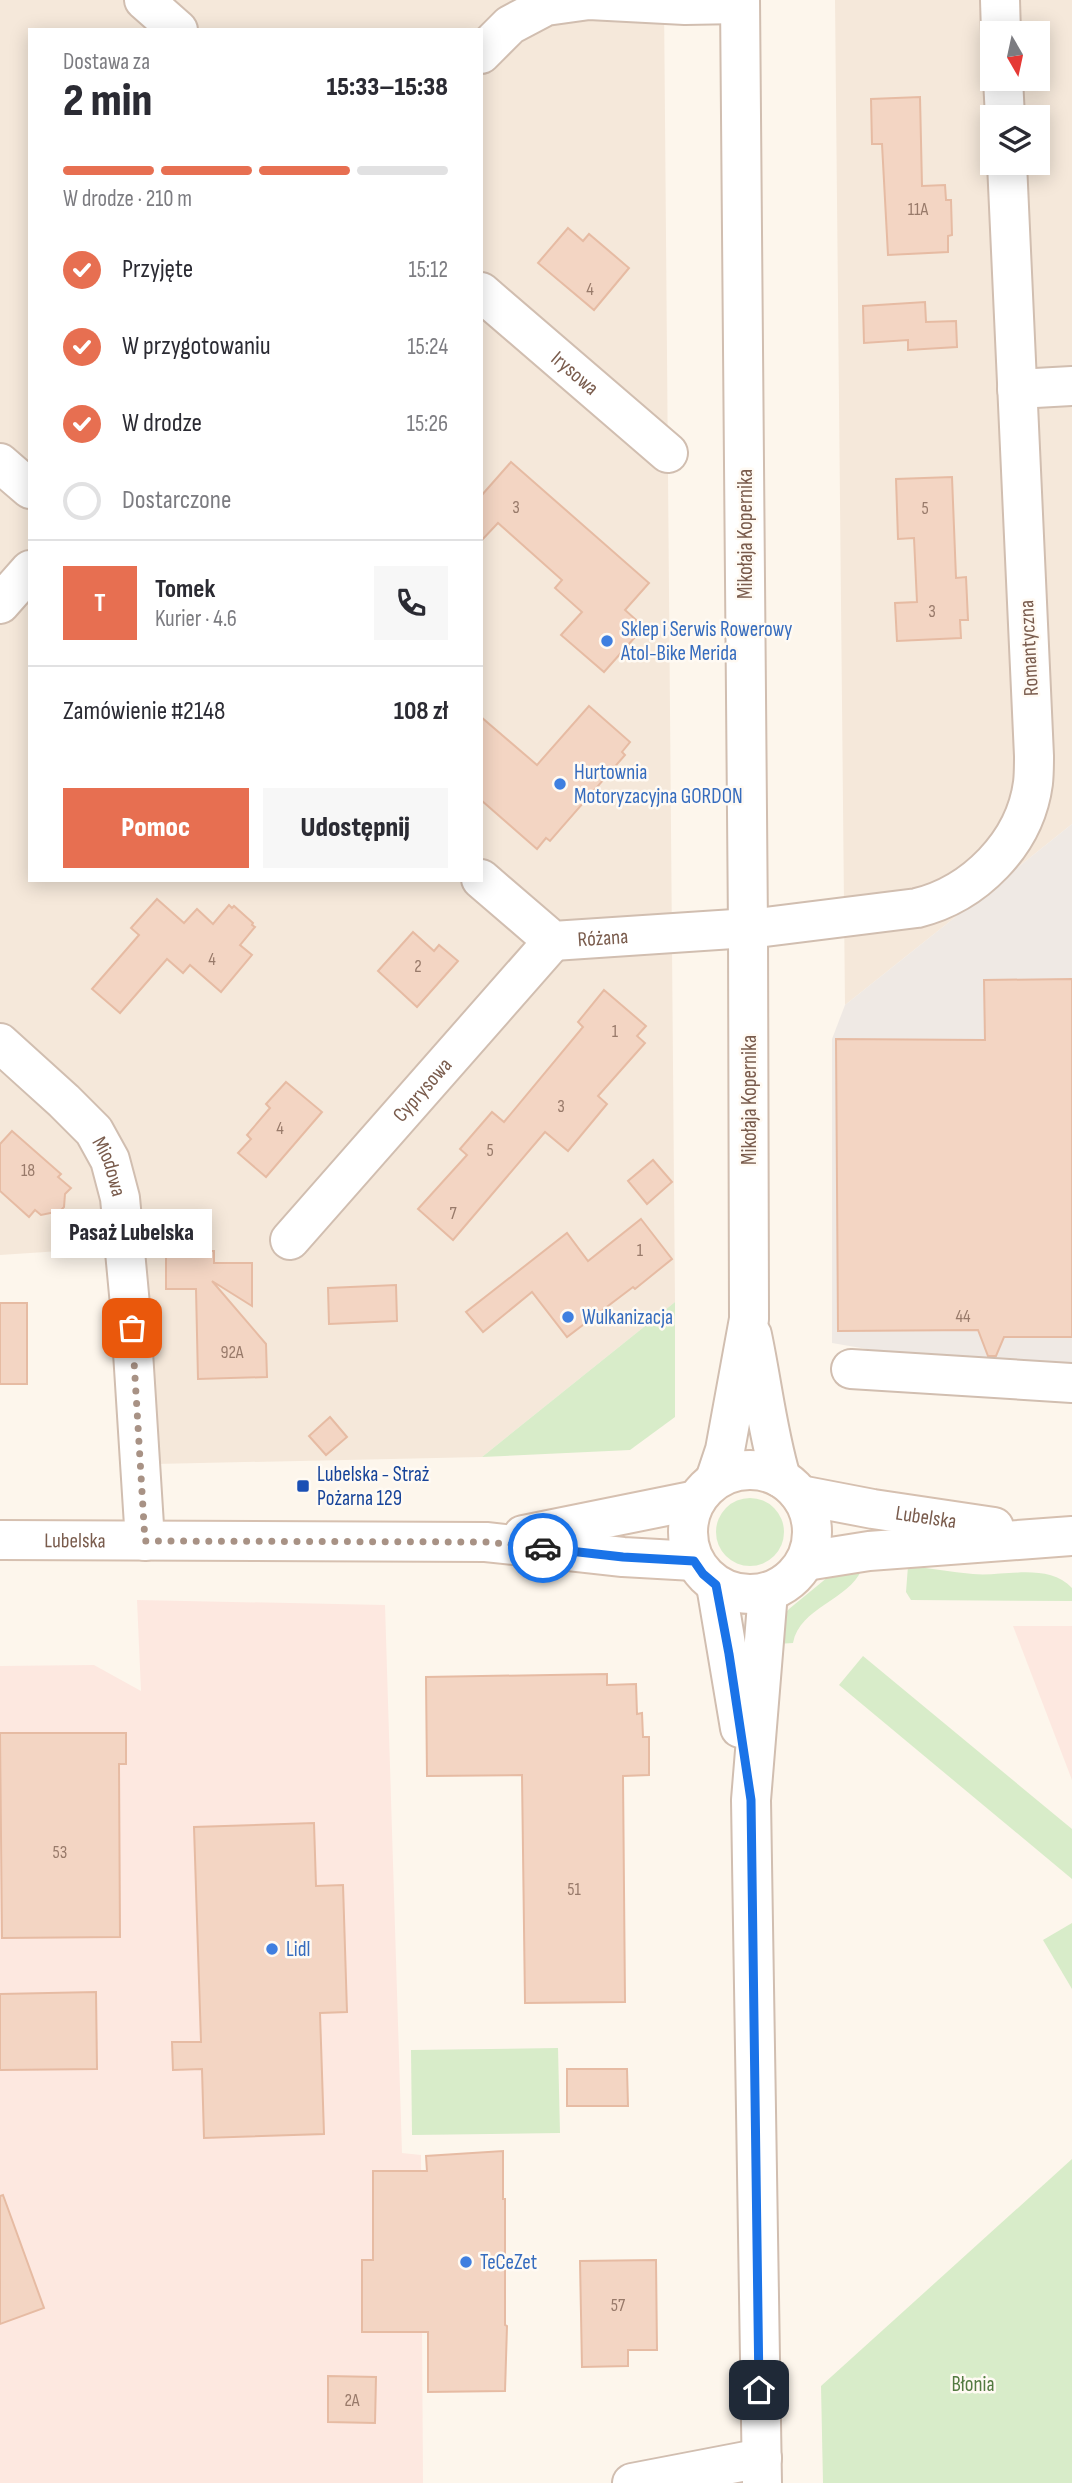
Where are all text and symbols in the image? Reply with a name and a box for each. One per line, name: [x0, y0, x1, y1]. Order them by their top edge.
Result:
north arrow: [980, 21, 1050, 91]
map controls: [980, 21, 1050, 175]
text: Dostawa za: [63, 48, 150, 76]
text: 15:33–15:38: [326, 72, 448, 103]
text: 2 min: [63, 74, 152, 129]
button: layers: [980, 105, 1050, 175]
text: W drodze · 210 m: [63, 185, 192, 213]
house number: 11A: [908, 199, 929, 220]
icon: check: [63, 251, 101, 289]
text: Przyjęte: [122, 254, 193, 285]
text: 15:12: [409, 256, 448, 284]
house number: 4: [586, 279, 594, 300]
icon: check: [63, 328, 101, 366]
text: W przygotowaniu: [122, 331, 271, 362]
text: 15:24: [407, 333, 448, 361]
street label: Irysowa: [546, 346, 604, 400]
icon: check: [63, 405, 101, 443]
text: W drodze: [122, 408, 202, 439]
text: 15:26: [407, 410, 448, 438]
street label: Mikołaja Kopernika: [733, 469, 758, 599]
text: Dostarczone: [122, 485, 231, 516]
house number: 3: [512, 497, 520, 518]
house number: 5: [921, 498, 929, 519]
button: phone: [374, 566, 448, 640]
text: Tomek: [155, 574, 215, 605]
text: T: [94, 588, 106, 619]
street label: Romantyczna: [1014, 599, 1044, 697]
house number: 3: [928, 601, 936, 622]
text: Kurier · 4.6: [155, 605, 237, 633]
place label: Sklep i Serwis Rowerowy Atol-Bike Merida: [620, 617, 792, 666]
marker: Sklep i Serwis Rowerowy Atol-Bike Merida: [599, 633, 615, 649]
text: Zamówienie #2148: [63, 696, 225, 727]
text: 108 zł: [394, 696, 448, 727]
place label: Hurtownia Motoryzacyjna GORDON: [574, 760, 743, 809]
marker: Hurtownia Motoryzacyjna GORDON: [552, 776, 568, 792]
button: Pomoc: [63, 788, 249, 868]
button: Udostępnij: [263, 788, 448, 868]
street label: Różana: [577, 924, 629, 952]
house number: 4: [208, 949, 216, 970]
house number: 2: [414, 956, 422, 977]
house number: 1: [612, 1021, 619, 1042]
street label: Mikołaja Kopernika: [737, 1035, 762, 1165]
street label: Cyprysowa: [387, 1053, 457, 1127]
house number: 3: [557, 1096, 565, 1117]
house number: 4: [276, 1118, 284, 1139]
street label: Miodowa: [87, 1132, 132, 1199]
house number: 5: [486, 1140, 494, 1161]
house number: 18: [21, 1160, 35, 1181]
house number: 7: [449, 1203, 457, 1224]
callout: Pasaż Lubelska: [52, 1209, 212, 1258]
text: Pasaż Lubelska: [69, 1219, 194, 1247]
house number: 1: [637, 1240, 644, 1261]
pin: [102, 1298, 162, 1358]
place label: Wulkanizacja: [582, 1305, 673, 1330]
house number: 44: [955, 1306, 971, 1327]
icon: bag: [113, 1309, 151, 1347]
marker: Wulkanizacja: [560, 1309, 576, 1325]
house number: 92A: [220, 1342, 244, 1363]
place label: Lubelska - Straż Pożarna 129: [317, 1462, 430, 1511]
marker: Lubelska - Straż Pożarna 129: [295, 1478, 311, 1494]
street label: Lubelska: [894, 1500, 958, 1534]
courier: [508, 1513, 578, 1583]
street label: Lubelska: [44, 1528, 106, 1553]
icon: car: [524, 1529, 562, 1567]
house number: 53: [53, 1842, 67, 1863]
house number: 51: [567, 1879, 581, 1900]
place label: Lidl: [286, 1937, 310, 1962]
marker: Lidl: [264, 1941, 280, 1957]
place label: TeCeZet: [480, 2250, 537, 2275]
marker: TeCeZet: [458, 2254, 474, 2270]
house number: 57: [611, 2295, 626, 2316]
pin: [729, 2360, 789, 2420]
icon: home: [740, 2371, 778, 2409]
park label: Błonia: [952, 2372, 994, 2397]
house number: 2A: [344, 2390, 360, 2411]

